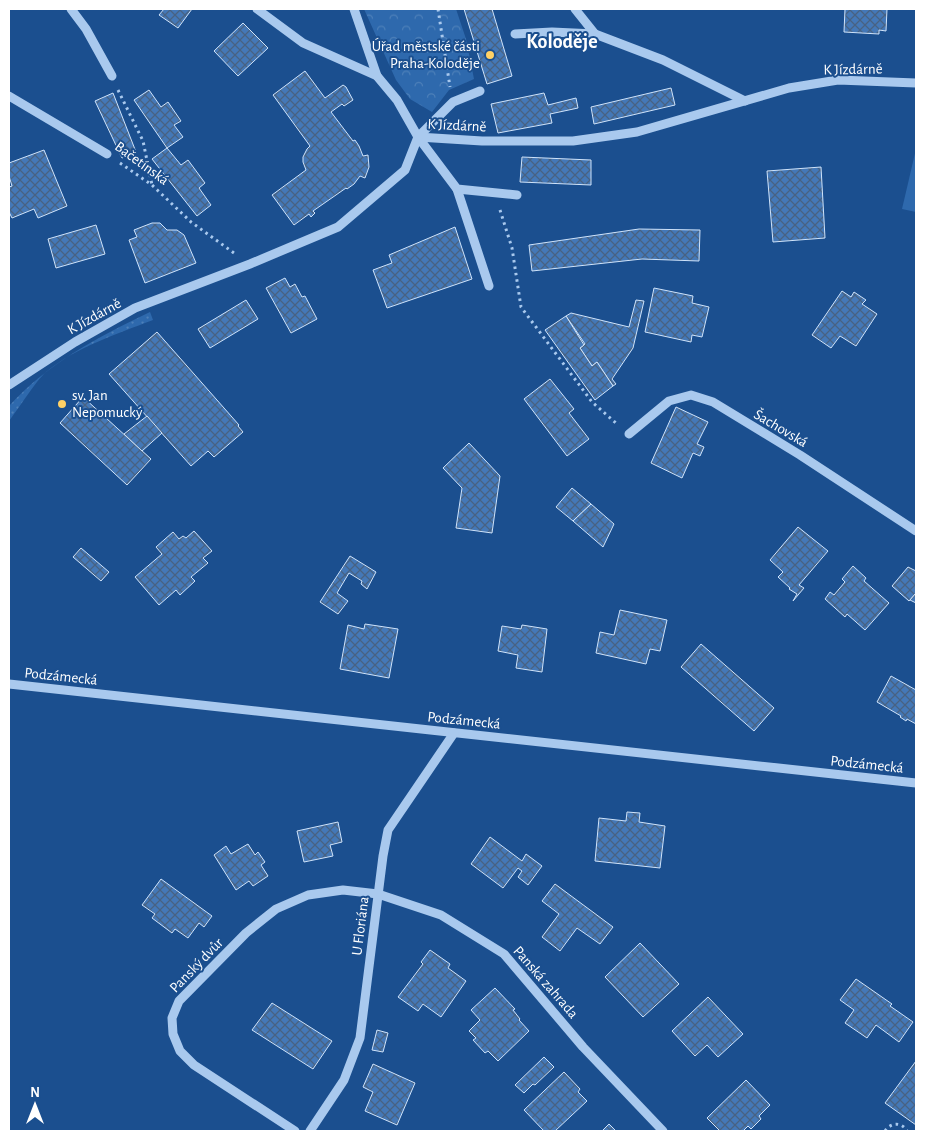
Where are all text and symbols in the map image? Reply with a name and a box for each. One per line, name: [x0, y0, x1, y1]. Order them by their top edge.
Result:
district label: Koloděje: [526, 32, 598, 52]
place label: Úřad městské části Praha-Koloděje: [372, 37, 480, 71]
marker: Úřad městské části Praha-Koloděje: [484, 49, 496, 61]
street label: K Jízdárně: [823, 61, 883, 78]
street label: K Jízdárně: [427, 116, 487, 135]
street label: Bačetínská: [112, 139, 172, 188]
street label: K Jízdárně: [65, 296, 124, 337]
place label: sv. Jan Nepomucký: [72, 388, 143, 420]
marker: sv. Jan Nepomucký: [56, 398, 68, 410]
street label: Šachovská: [751, 406, 811, 450]
street label: Podzámecká: [24, 665, 98, 688]
street label: Podzámecká: [427, 709, 501, 732]
street label: Podzámecká: [830, 753, 904, 776]
street label: U Floriána: [349, 896, 372, 956]
street label: Panský dvůr: [167, 935, 226, 996]
street label: Panská zahrada: [510, 943, 581, 1021]
north arrow: [10, 1080, 60, 1130]
text: N: [30, 1086, 40, 1100]

